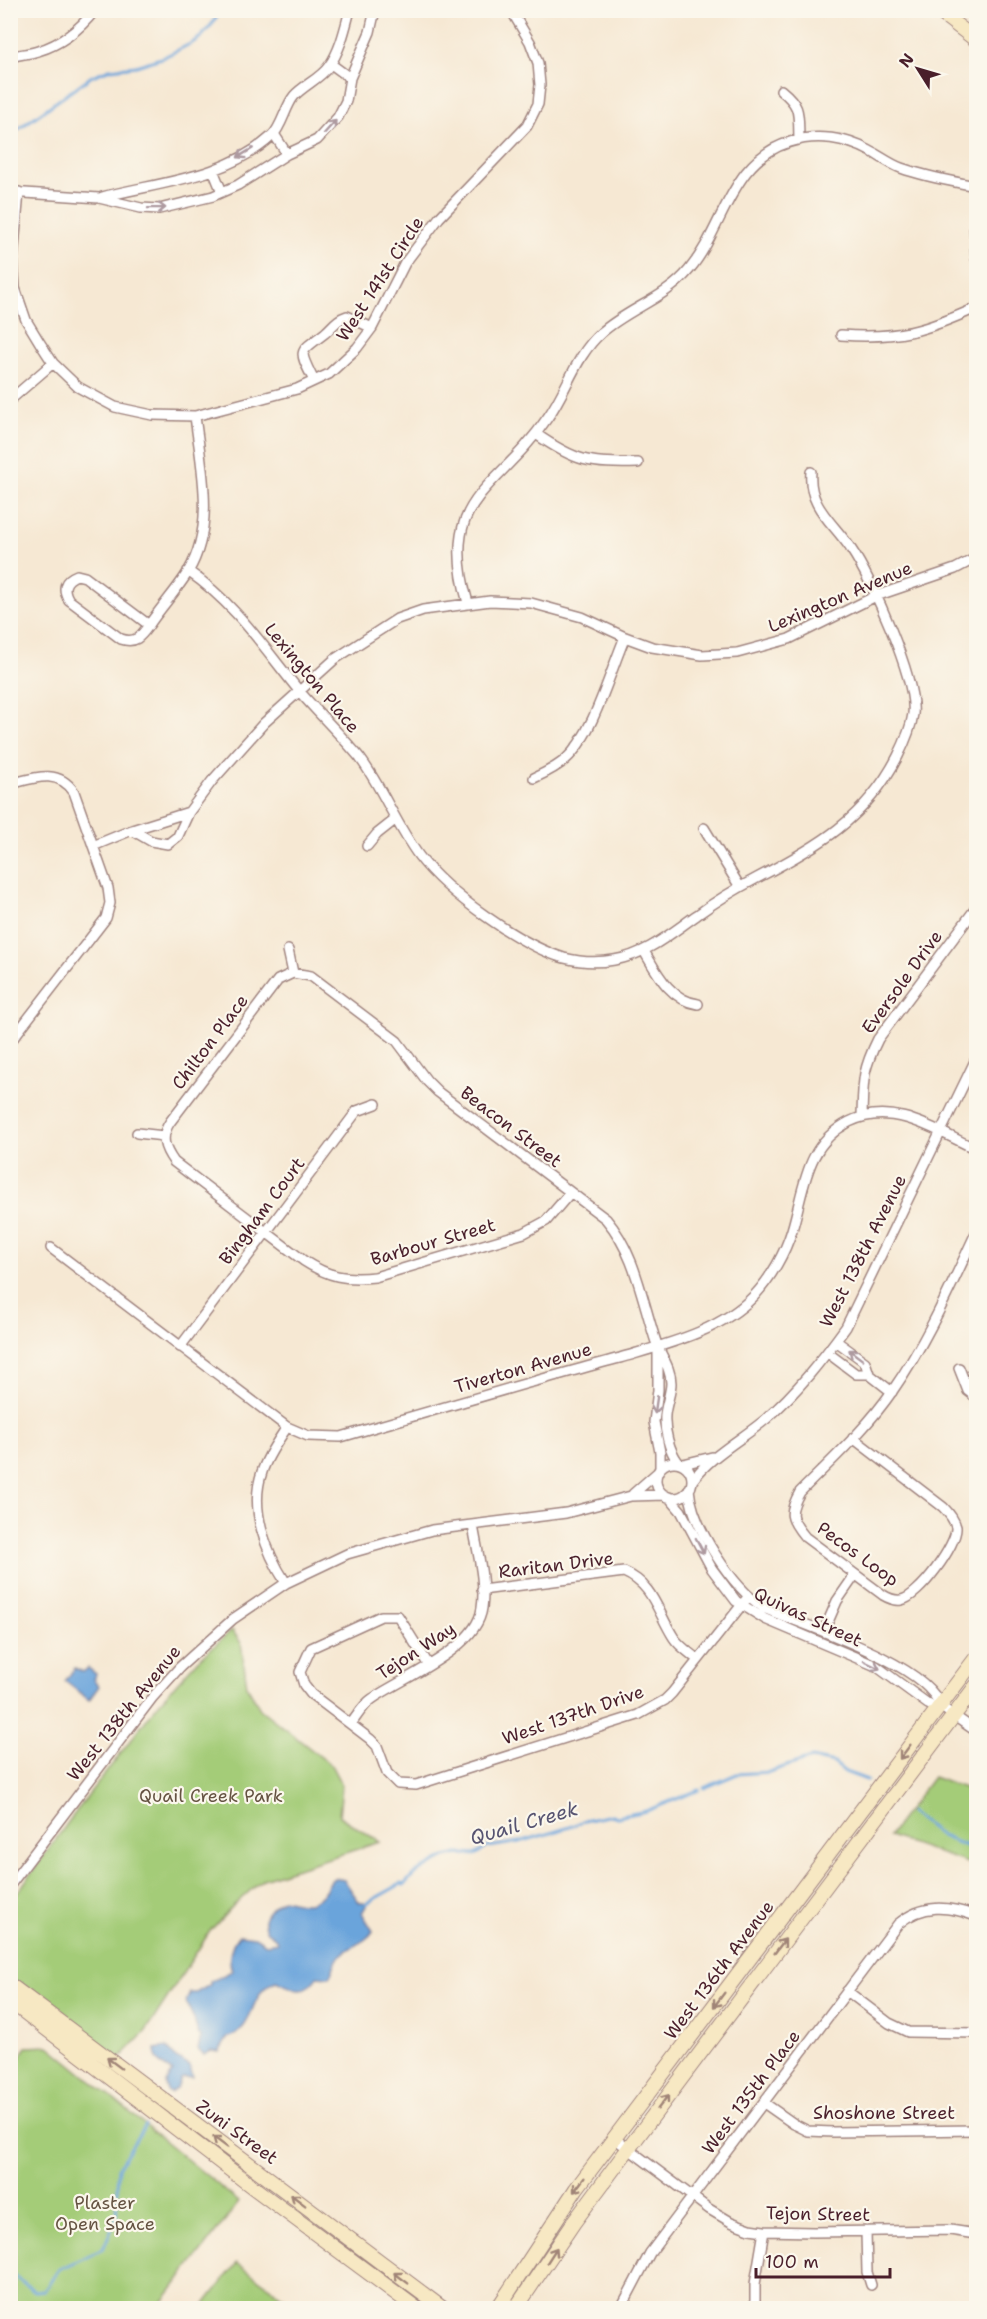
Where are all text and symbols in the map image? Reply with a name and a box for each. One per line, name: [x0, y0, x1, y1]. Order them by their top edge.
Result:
north arrow: [888, 39, 948, 99]
text: N: [894, 49, 919, 72]
one-way arrow: [323, 119, 337, 134]
one-way arrow: [237, 148, 254, 160]
one-way arrow: [146, 202, 166, 214]
street label: West 141st Circle: [331, 212, 429, 346]
street label: Lexington Avenue: [764, 556, 916, 638]
street label: Lexington Place: [259, 618, 365, 738]
street label: Eversole Drive: [856, 925, 948, 1039]
street label: Chilton Place: [166, 990, 254, 1094]
street label: Beacon Street: [455, 1081, 567, 1173]
street label: Bingham Court: [214, 1152, 310, 1270]
street label: West 138th Avenue: [814, 1170, 912, 1332]
street label: Barbour Street: [368, 1213, 498, 1271]
street label: Tiverton Avenue: [452, 1337, 594, 1399]
one-way arrow: [848, 1349, 864, 1361]
one-way arrow: [650, 1395, 661, 1414]
street label: Pecos Loop: [812, 1516, 904, 1592]
one-way arrow: [695, 1537, 706, 1555]
street label: Raritan Drive: [497, 1546, 615, 1584]
street label: Quivas Street: [750, 1581, 866, 1653]
street label: Tejon Way: [372, 1617, 460, 1685]
street label: West 138th Avenue: [62, 1640, 186, 1786]
one-way arrow: [862, 1659, 880, 1671]
street label: West 137th Drive: [499, 1680, 647, 1750]
one-way arrow: [899, 1744, 911, 1760]
park label: Quail Creek Park: [139, 1784, 283, 1808]
water label: Quail Creek: [467, 1795, 582, 1851]
street label: West 136th Avenue: [659, 1895, 779, 2045]
one-way arrow: [774, 1939, 787, 1955]
one-way arrow: [712, 1991, 725, 2007]
street label: West 135th Place: [696, 2025, 806, 2159]
one-way arrow: [106, 2057, 122, 2070]
street label: Zuni Street: [191, 2094, 283, 2170]
one-way arrow: [657, 2094, 670, 2110]
street label: Shoshone Street: [813, 2101, 955, 2125]
one-way arrow: [212, 2136, 228, 2148]
one-way arrow: [573, 2177, 586, 2193]
park label: Plaster Open Space: [55, 2191, 155, 2236]
one-way arrow: [291, 2193, 307, 2206]
street label: Tejon Street: [766, 2201, 871, 2227]
scale bar: [756, 2241, 890, 2279]
one-way arrow: [546, 2247, 559, 2264]
text: 100 m: [765, 2250, 819, 2274]
one-way arrow: [394, 2271, 410, 2284]

